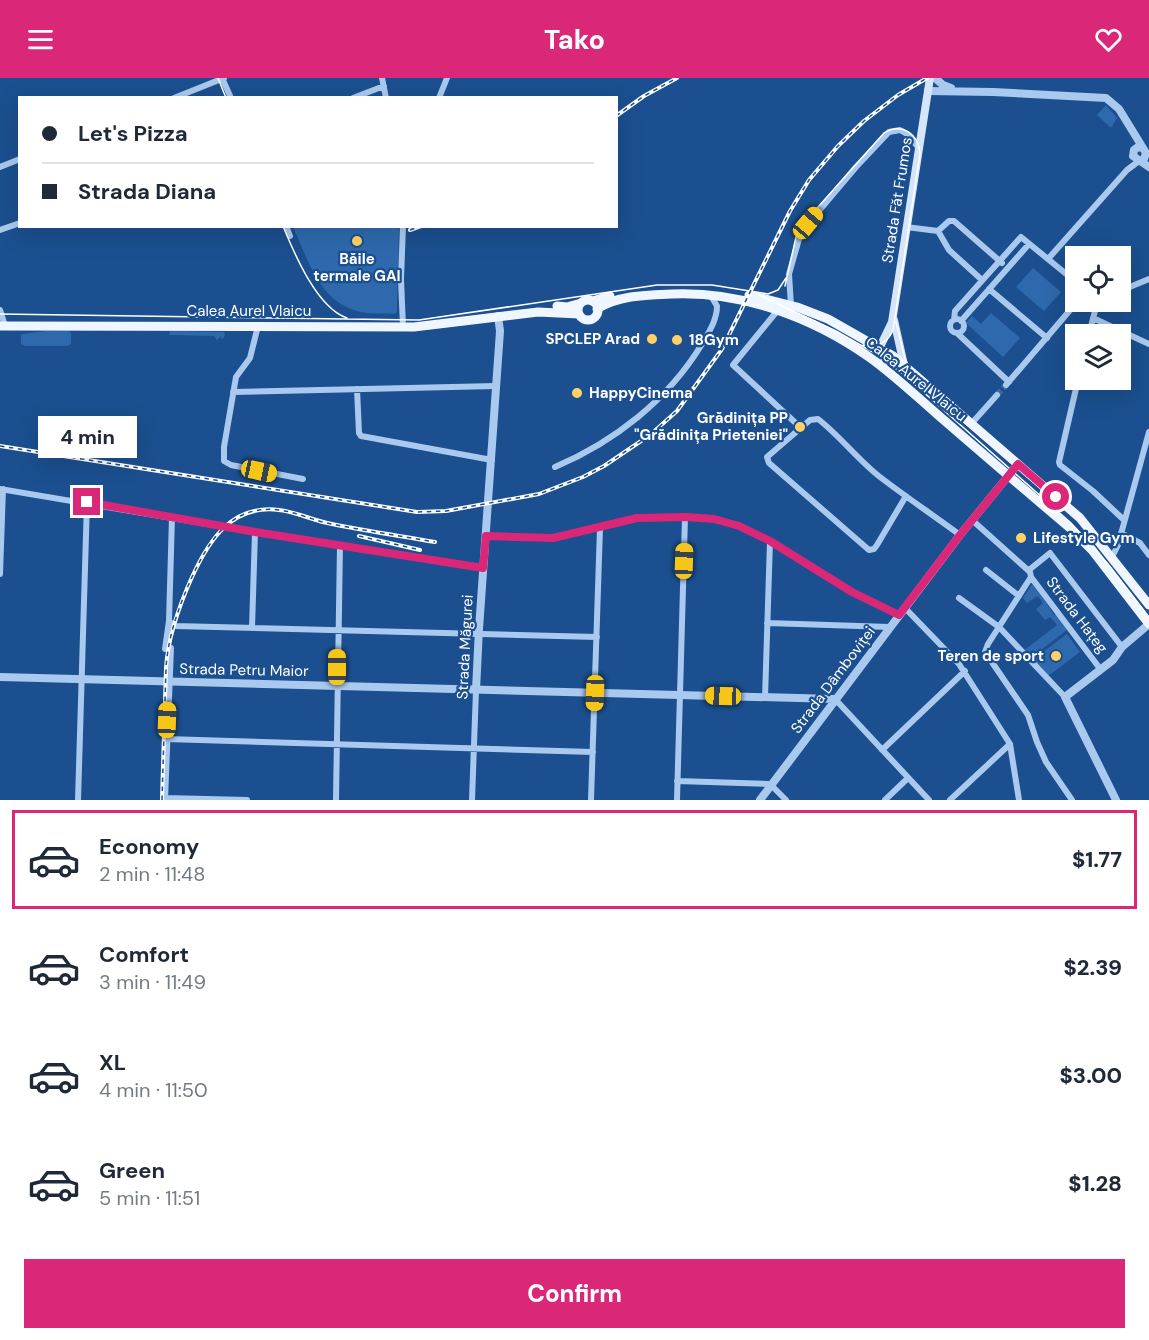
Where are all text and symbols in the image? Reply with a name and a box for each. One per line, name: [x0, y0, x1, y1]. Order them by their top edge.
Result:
text: Tako: [544, 22, 605, 57]
icon: menu: [24, 23, 57, 56]
icon: heart: [1092, 23, 1125, 56]
text: Let's Pizza: [78, 119, 188, 148]
street label: Strada Făt Frumos: [877, 136, 917, 264]
text: Strada Diana: [78, 177, 216, 206]
car: [790, 203, 826, 243]
marker: Băile termale GAI: [350, 234, 364, 248]
map controls: [1065, 246, 1131, 390]
button: locate: [1065, 246, 1131, 312]
place label: Băile termale GAI: [313, 249, 401, 286]
street label: Calea Aurel Vlaicu: [187, 301, 311, 321]
button: layers: [1065, 324, 1131, 390]
place label: SPCLEP Arad: [545, 329, 640, 349]
place label: 18Gym: [689, 330, 739, 350]
marker: SPCLEP Arad: [645, 332, 659, 346]
street label: Calea Aurel Vlaicu: [861, 332, 971, 426]
marker: 18Gym: [670, 333, 684, 347]
place label: HappyCinema: [589, 383, 693, 403]
marker: HappyCinema: [570, 386, 584, 400]
place label: Grădinița PP "Grădinița Prieteniei": [634, 408, 788, 445]
callout: 4 min: [38, 415, 136, 457]
marker: Grădinița PP "Grădinița Prieteniei": [793, 420, 807, 434]
text: 4 min: [60, 424, 115, 450]
car: [240, 458, 278, 484]
route start: [1042, 483, 1069, 510]
route end: [73, 488, 100, 515]
place label: Lifestyle Gym: [1033, 528, 1135, 548]
marker: Lifestyle Gym: [1014, 531, 1028, 545]
car: [674, 543, 694, 579]
street label: Strada Hațeg: [1042, 573, 1112, 657]
street label: Strada Măgurei: [452, 594, 478, 700]
street label: Strada Dâmboviței: [786, 623, 880, 737]
place label: Teren de sport: [938, 646, 1044, 666]
car: [328, 649, 346, 685]
marker: Teren de sport: [1049, 649, 1063, 663]
street label: Strada Petru Maior: [179, 659, 309, 681]
car: [585, 675, 605, 711]
car: [705, 686, 741, 706]
car: [157, 702, 177, 738]
text: Economy: [99, 832, 199, 861]
icon: car: [27, 833, 81, 887]
text: $1.77: [1072, 845, 1122, 874]
text: 2 min · 11:48: [99, 861, 205, 887]
text: Comfort: [99, 940, 189, 969]
icon: car: [27, 941, 81, 995]
text: $2.39: [1064, 953, 1122, 982]
text: 3 min · 11:49: [99, 969, 206, 995]
text: XL: [99, 1048, 126, 1077]
icon: car: [27, 1049, 81, 1103]
text: $3.00: [1060, 1061, 1122, 1090]
text: 4 min · 11:50: [99, 1077, 208, 1103]
text: Green: [99, 1156, 165, 1185]
icon: car: [27, 1157, 81, 1211]
text: $1.28: [1068, 1169, 1122, 1198]
text: 5 min · 11:51: [99, 1185, 200, 1211]
button: Confirm: [24, 1259, 1125, 1328]

